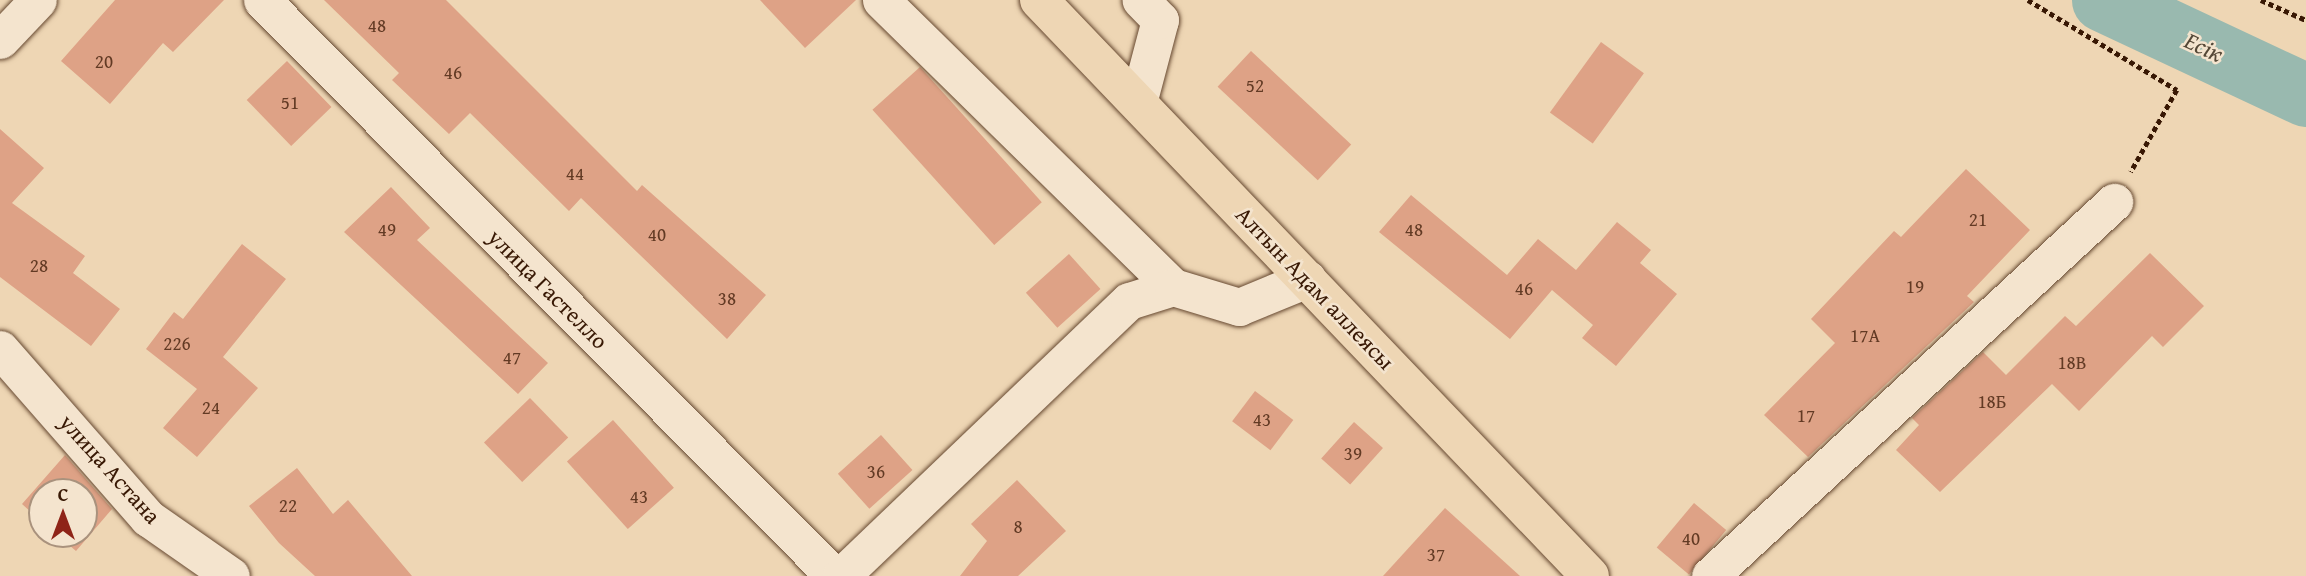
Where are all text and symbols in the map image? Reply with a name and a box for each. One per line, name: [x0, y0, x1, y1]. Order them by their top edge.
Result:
house number: 48: [368, 15, 386, 37]
water label: Есік: [2180, 26, 2228, 68]
house number: 20: [95, 51, 113, 73]
house number: 46: [444, 62, 462, 84]
house number: 52: [1246, 75, 1264, 97]
house number: 51: [281, 92, 299, 114]
house number: 44: [566, 163, 584, 185]
street label: Алтын Адам аллеясы: [1230, 201, 1400, 375]
house number: 21: [1969, 209, 1987, 231]
house number: 49: [378, 219, 396, 241]
house number: 48: [1405, 219, 1423, 241]
street label: улица Гастелло: [482, 223, 614, 355]
house number: 40: [648, 224, 666, 246]
house number: 28: [30, 255, 48, 277]
house number: 19: [1906, 276, 1924, 298]
house number: 46: [1515, 278, 1533, 300]
house number: 38: [718, 288, 736, 310]
house number: 17А: [1850, 325, 1880, 347]
house number: 226: [163, 333, 191, 355]
house number: 47: [503, 347, 521, 369]
house number: 18В: [2057, 352, 2087, 374]
house number: 18Б: [1977, 391, 2007, 413]
house number: 24: [202, 397, 220, 419]
house number: 17: [1797, 405, 1815, 427]
street label: улица Астана: [54, 409, 166, 529]
house number: 43: [1253, 409, 1271, 431]
house number: 39: [1344, 443, 1362, 465]
house number: 36: [867, 461, 885, 483]
north arrow: [28, 478, 98, 548]
text: С: [58, 480, 68, 508]
house number: 43: [630, 486, 648, 508]
house number: 22: [279, 495, 297, 517]
house number: 8: [1013, 516, 1023, 538]
house number: 40: [1682, 528, 1700, 550]
house number: 37: [1427, 544, 1445, 566]

